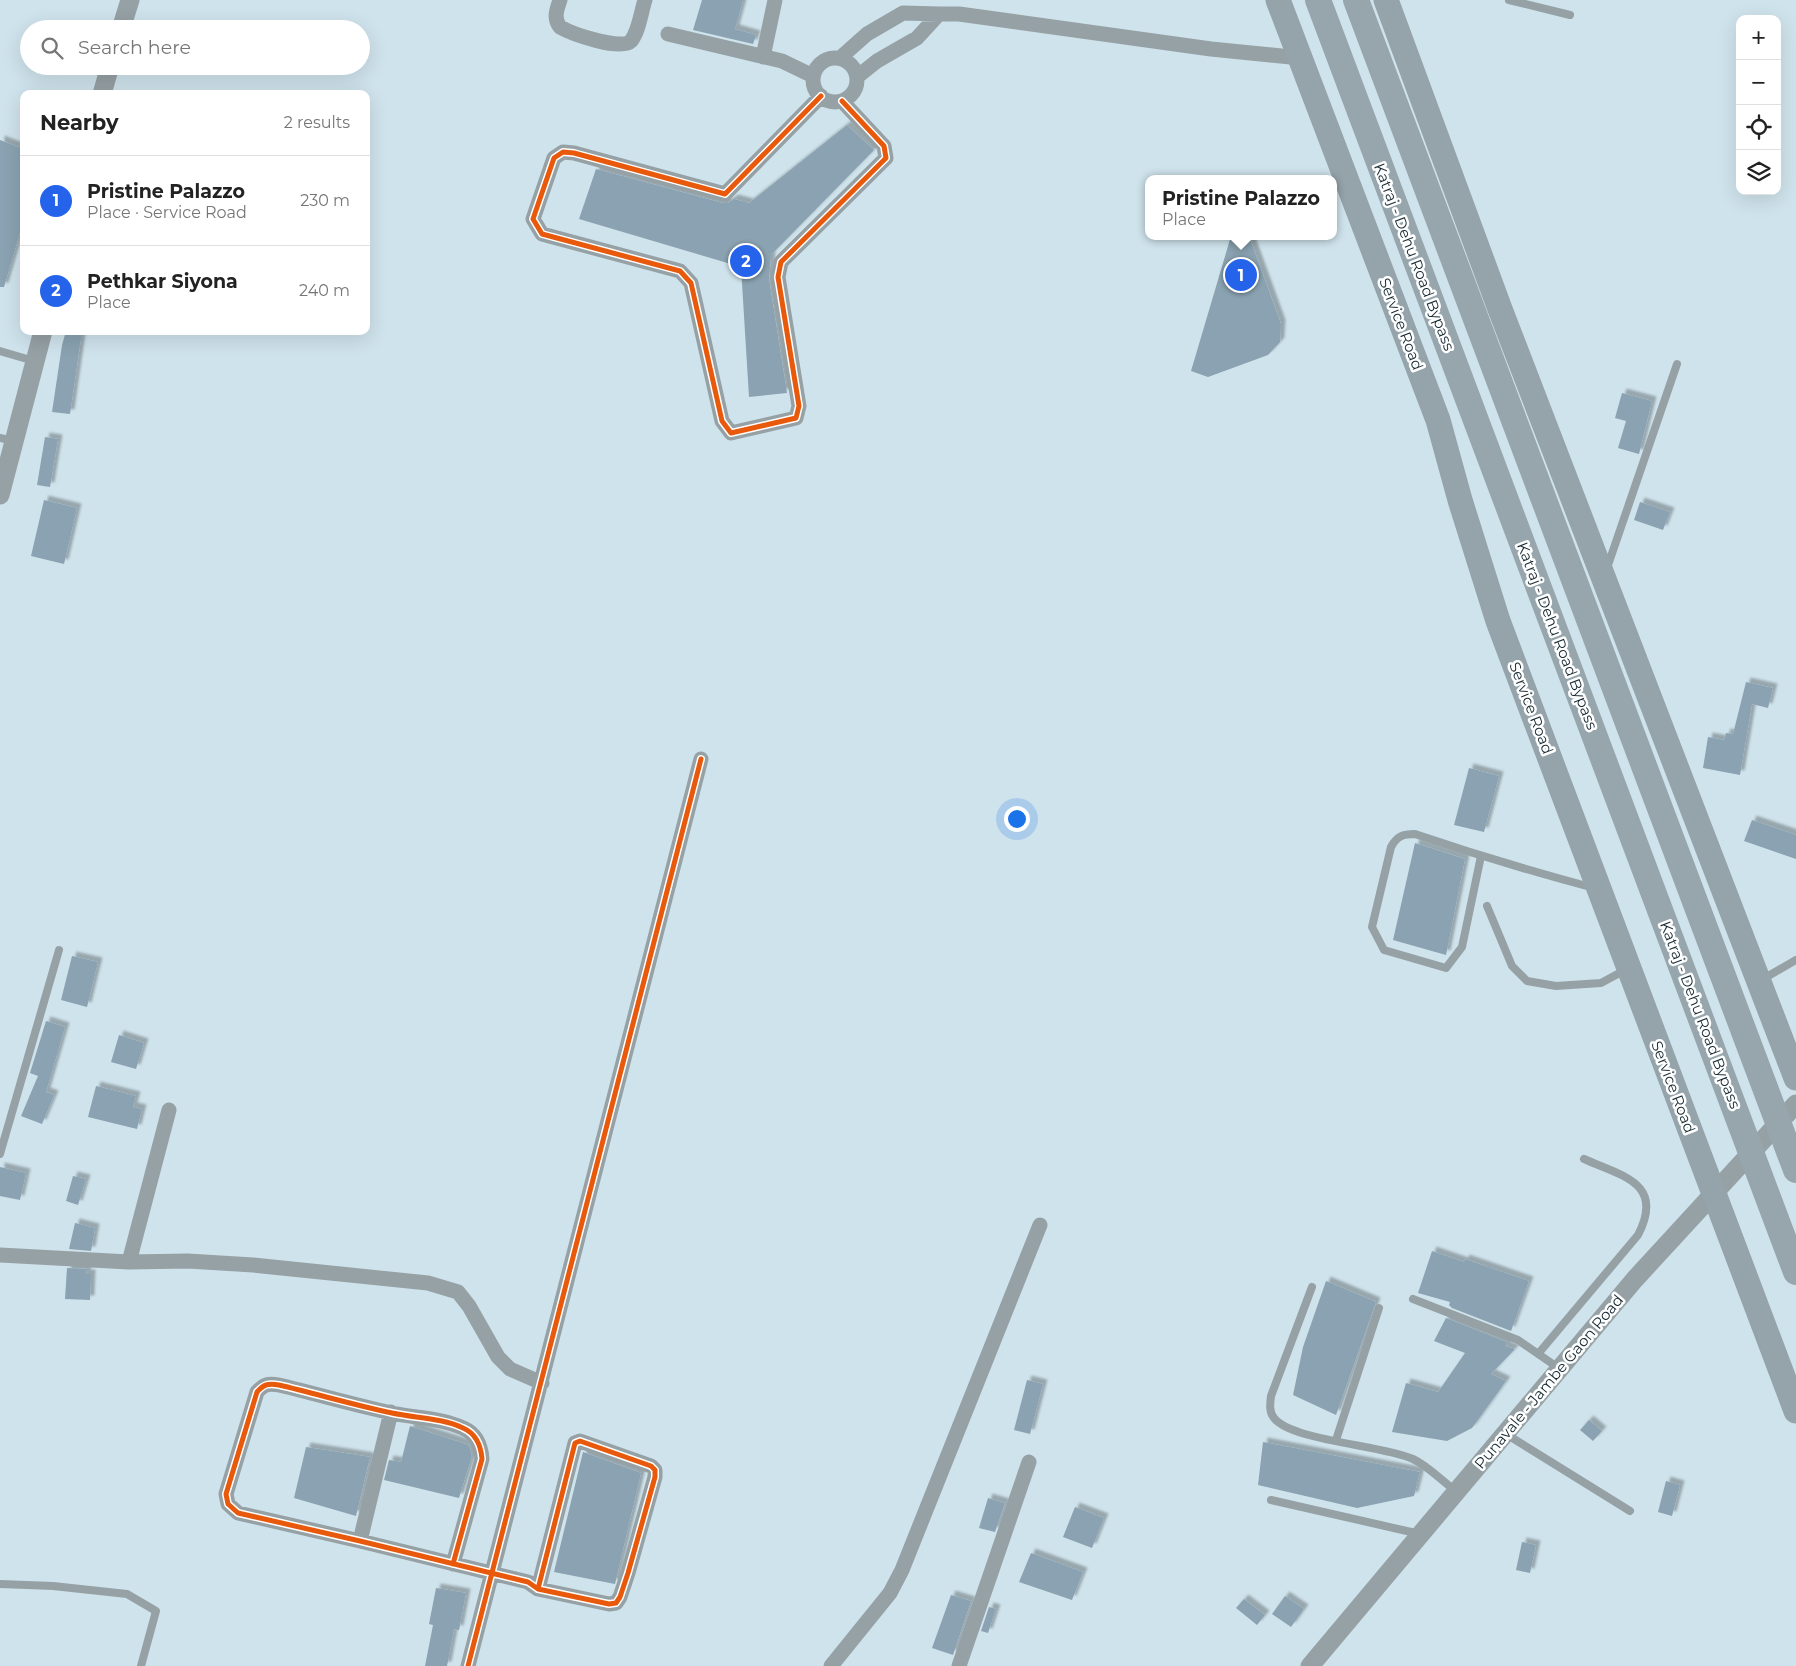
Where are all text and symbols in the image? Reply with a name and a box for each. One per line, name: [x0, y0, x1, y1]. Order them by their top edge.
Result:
map controls: [1736, 15, 1781, 195]
button: +: [1736, 15, 1781, 60]
search box: [20, 20, 370, 75]
icon: search: [38, 34, 66, 62]
text: Search here: [78, 36, 191, 59]
button: −: [1736, 60, 1781, 105]
button: locate: [1736, 105, 1781, 150]
text: Nearby: [40, 110, 119, 135]
text: 2 results: [284, 113, 350, 132]
button: layers: [1736, 150, 1781, 195]
street label: Katraj - Dehu Road Bypass: [1370, 160, 1459, 353]
popup: [1145, 175, 1337, 240]
text: Pristine Palazzo: [87, 180, 245, 203]
text: Pristine Palazzo: [1162, 187, 1320, 210]
text: 1: [53, 191, 59, 210]
text: 230 m: [300, 191, 350, 210]
text: Place · Service Road: [87, 203, 247, 222]
text: Place: [1162, 210, 1206, 229]
pin: 2: [730, 242, 762, 280]
pin: 1: [1225, 256, 1257, 294]
text: Pethkar Siyona: [87, 270, 238, 293]
street label: Service Road: [1375, 275, 1428, 373]
text: 2: [51, 281, 61, 300]
text: 240 m: [299, 281, 350, 300]
text: Place: [87, 293, 131, 312]
street label: Katraj - Dehu Road Bypass: [1513, 539, 1602, 732]
street label: Service Road: [1505, 659, 1558, 757]
your location: [1004, 806, 1030, 832]
street label: Katraj - Dehu Road Bypass: [1656, 918, 1745, 1111]
street label: Service Road: [1647, 1038, 1700, 1136]
street label: Punavale - Jambe Gaon Road: [1470, 1291, 1627, 1473]

